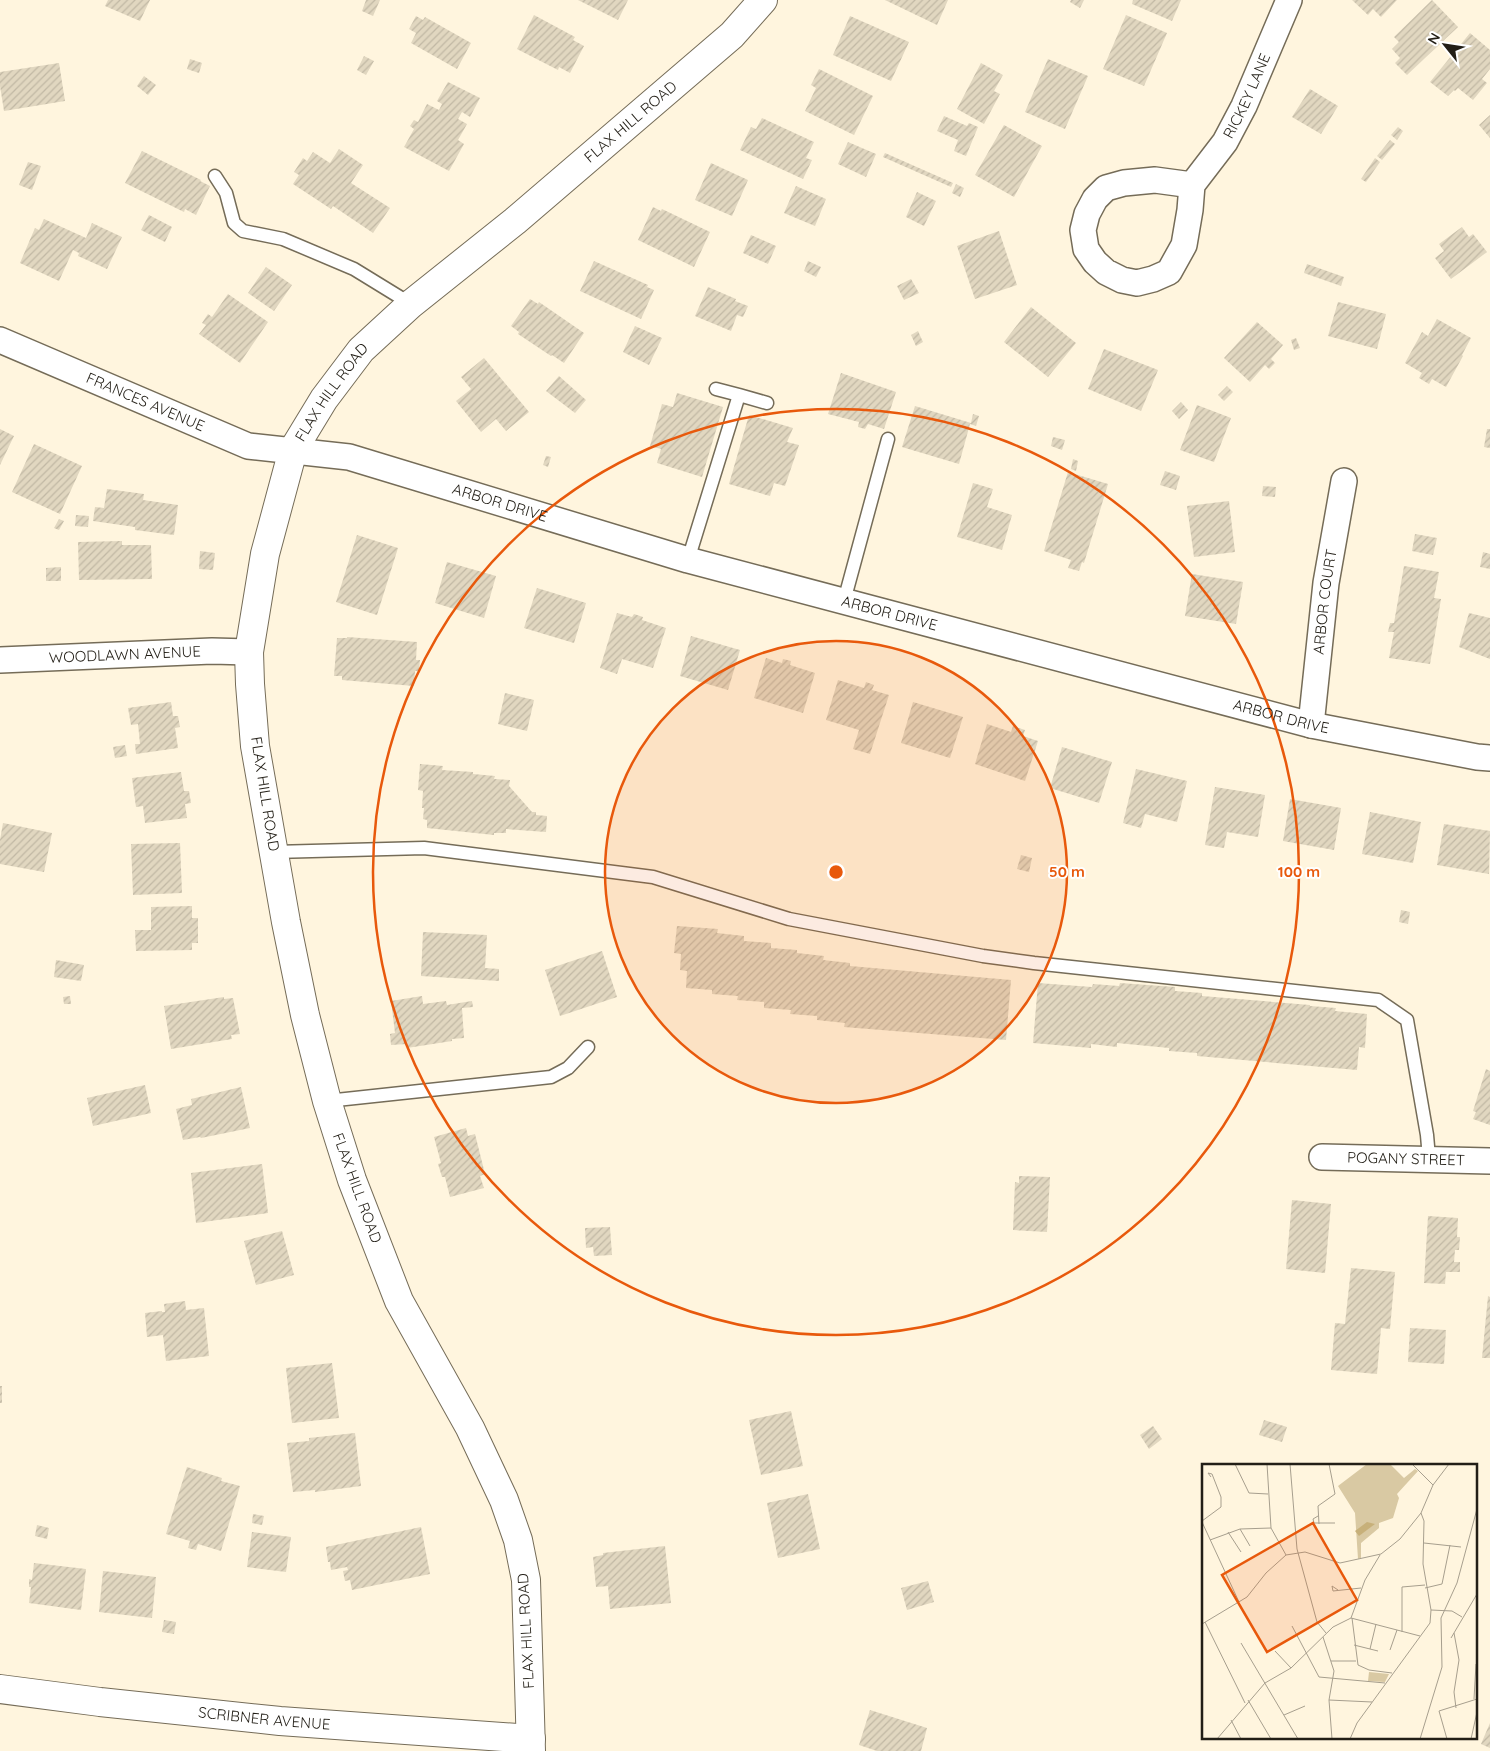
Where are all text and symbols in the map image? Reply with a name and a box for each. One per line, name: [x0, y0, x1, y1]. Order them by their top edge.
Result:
north arrow: [1420, 20, 1470, 70]
text: N: [1423, 30, 1444, 47]
street label: RICKEY LANE: [1219, 50, 1274, 142]
street label: FLAX HILL ROAD: [580, 76, 681, 166]
street label: FLAX HILL ROAD: [290, 338, 372, 445]
street label: FRANCES AVENUE: [83, 368, 208, 435]
street label: ARBOR DRIVE: [450, 479, 550, 526]
street label: ARBOR COURT: [1309, 548, 1341, 655]
street label: ARBOR DRIVE: [840, 591, 940, 635]
street label: WOODLAWN AVENUE: [48, 641, 201, 667]
street label: ARBOR DRIVE: [1231, 695, 1331, 737]
street label: FLAX HILL ROAD: [247, 735, 284, 853]
text: 50 m: [1049, 862, 1085, 881]
text: 100 m: [1278, 862, 1320, 881]
centre of rings: [827, 863, 845, 881]
street label: FLAX HILL ROAD: [329, 1130, 386, 1246]
street label: POGANY STREET: [1347, 1148, 1465, 1169]
inset map: [1202, 1464, 1478, 1738]
street label: FLAX HILL ROAD: [513, 1573, 538, 1689]
street label: SCRIBNER AVENUE: [197, 1702, 331, 1734]

